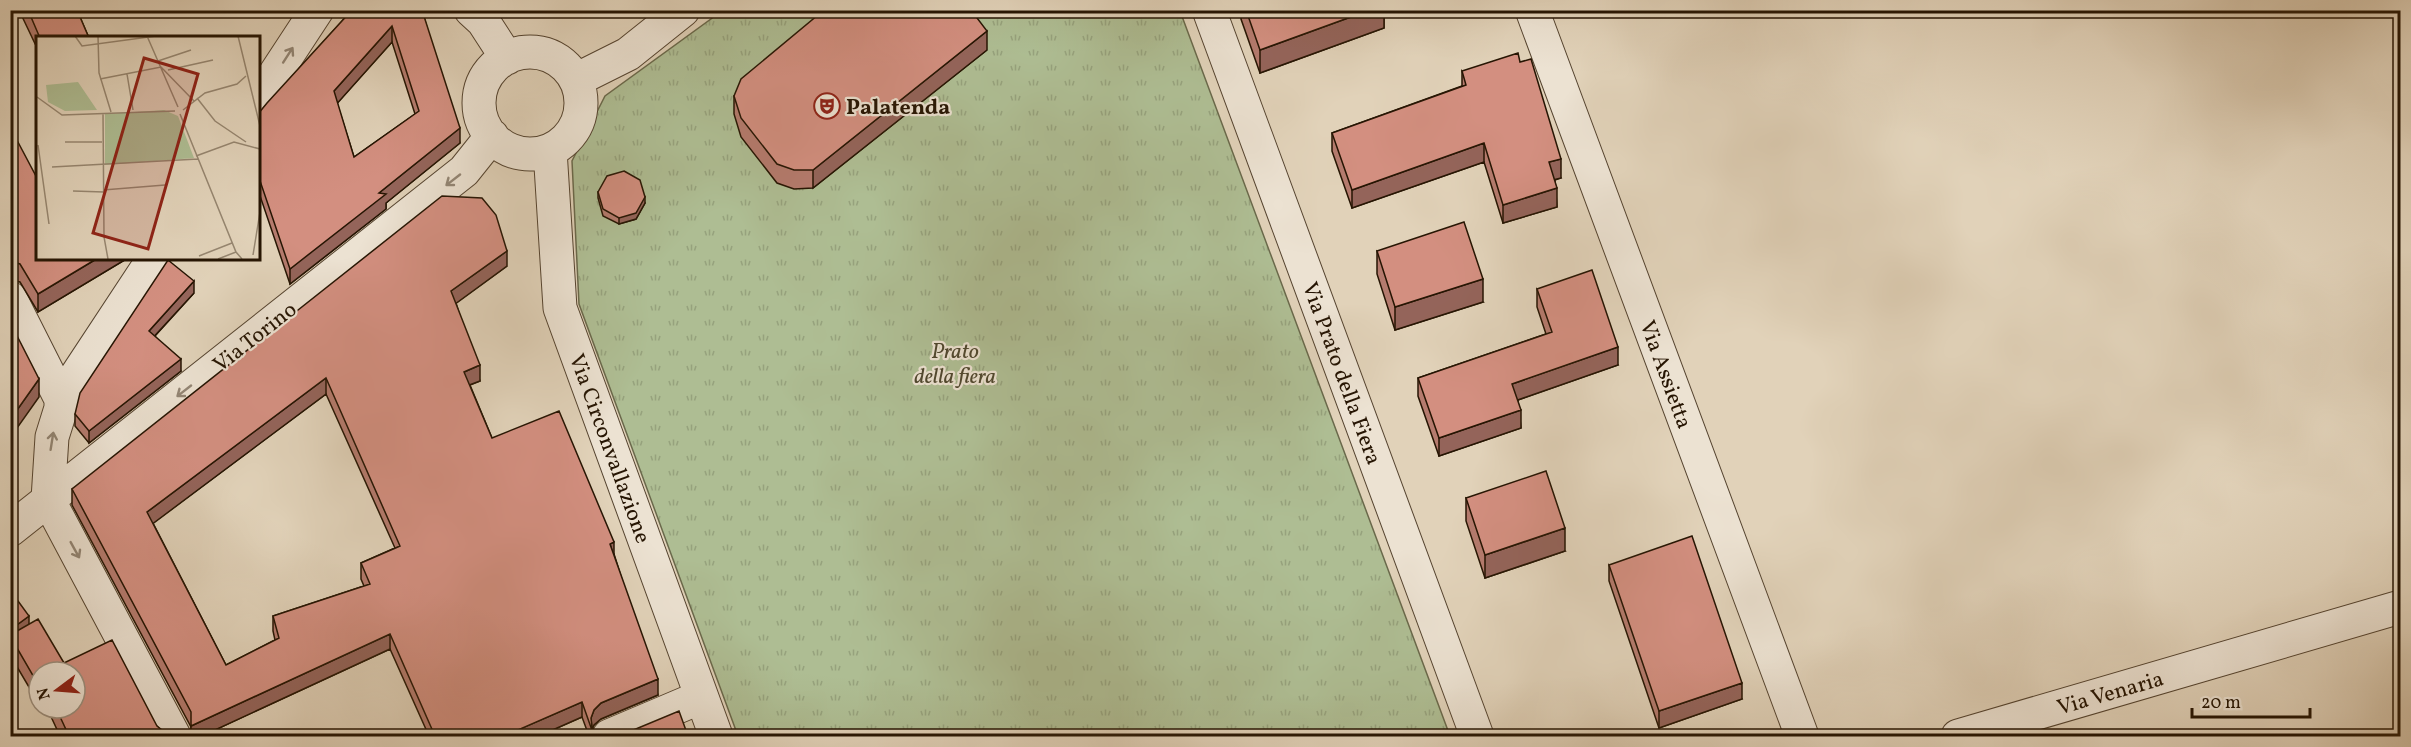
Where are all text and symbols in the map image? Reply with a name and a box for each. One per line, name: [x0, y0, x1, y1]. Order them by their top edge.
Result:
inset map: [36, 36, 260, 260]
one-way arrow: [281, 47, 294, 64]
theatre icon: Palatenda: [812, 91, 842, 121]
place label: Palatenda: [846, 93, 950, 124]
one-way arrow: [446, 173, 462, 186]
street label: Via Prato della Fiera: [1293, 278, 1388, 470]
street label: Via Torino: [207, 295, 304, 381]
street label: Via Assietta: [1631, 316, 1699, 434]
park label: Prato della fiera: [914, 337, 996, 393]
street label: Via Circonvallazione: [560, 350, 657, 548]
one-way arrow: [177, 385, 193, 398]
one-way arrow: [47, 431, 58, 451]
one-way arrow: [70, 541, 82, 558]
north arrow: [27, 660, 87, 720]
street label: Via Venaria: [2054, 664, 2168, 724]
scale bar: [2192, 681, 2310, 719]
text: N: [32, 685, 57, 702]
text: 20 m: [2201, 691, 2241, 716]

